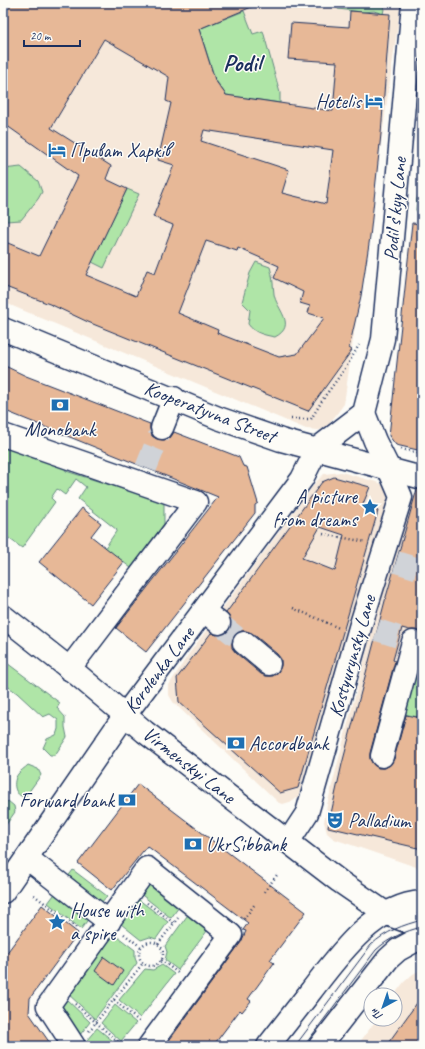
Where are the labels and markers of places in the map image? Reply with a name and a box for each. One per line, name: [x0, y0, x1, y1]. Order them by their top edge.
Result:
place label: Hotelis: [316, 89, 363, 114]
hotel icon: Hotelis: [364, 91, 384, 111]
place label: Приват Харків: [70, 138, 175, 163]
hotel icon: Приват Харків: [47, 140, 67, 160]
bank icon: Monobank: [50, 395, 70, 415]
place label: Monobank: [25, 417, 97, 442]
place label: A picture from dreams: [273, 484, 359, 532]
place icon: A picture from dreams: [360, 497, 380, 517]
place label: Accordbank: [249, 731, 330, 756]
bank icon: Accordbank: [226, 733, 246, 753]
place label: Forward bank: [20, 788, 116, 813]
bank icon: Forward bank: [117, 790, 137, 810]
place label: Palladium: [348, 808, 412, 833]
theatre icon: Palladium: [325, 810, 345, 830]
place label: UkrSibbank: [206, 832, 288, 857]
bank icon: UkrSibbank: [183, 834, 203, 854]
place label: House with a spire: [70, 898, 146, 946]
place icon: House with a spire: [47, 912, 67, 932]

